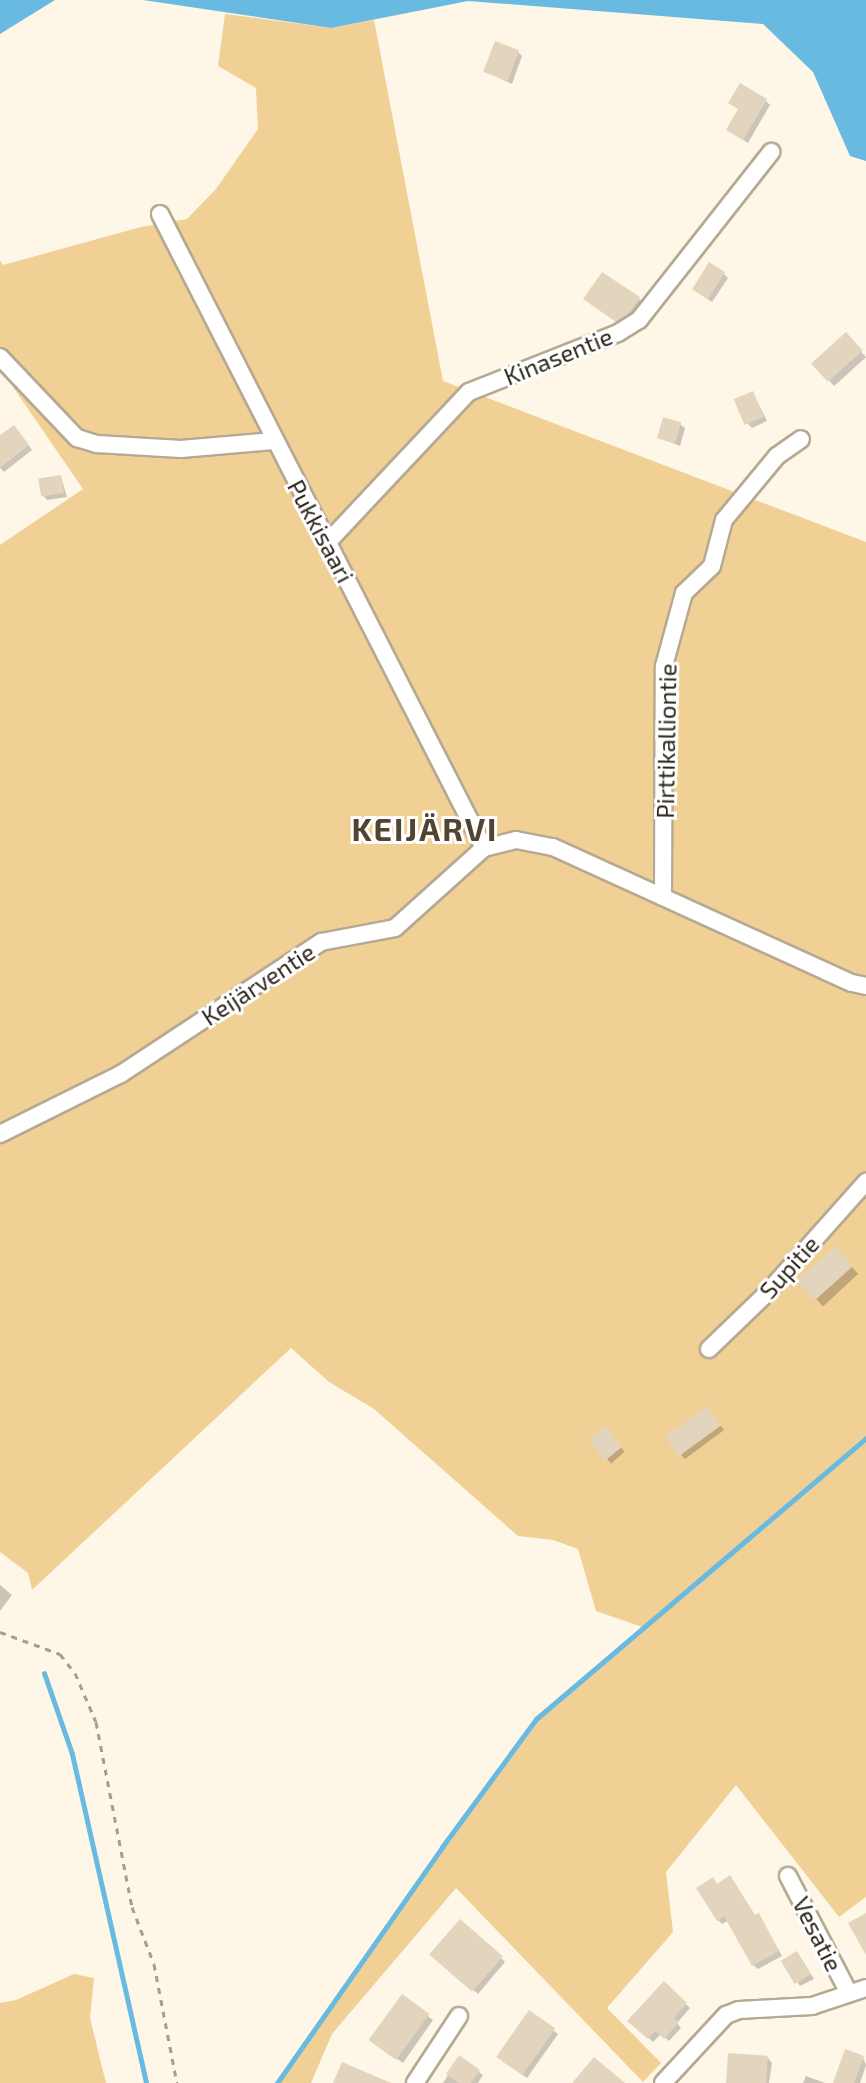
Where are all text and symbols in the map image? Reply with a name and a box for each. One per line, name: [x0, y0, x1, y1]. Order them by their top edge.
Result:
street label: Kinasentie: [500, 321, 616, 391]
street label: Pukkisaari: [282, 475, 360, 587]
street label: Pirttikalliontie: [650, 663, 682, 819]
district label: KEIJÄRVI: [352, 809, 498, 847]
street label: Keijärventie: [196, 937, 320, 1031]
street label: Supitie: [753, 1229, 825, 1305]
street label: Vesatie: [787, 1892, 849, 1976]

